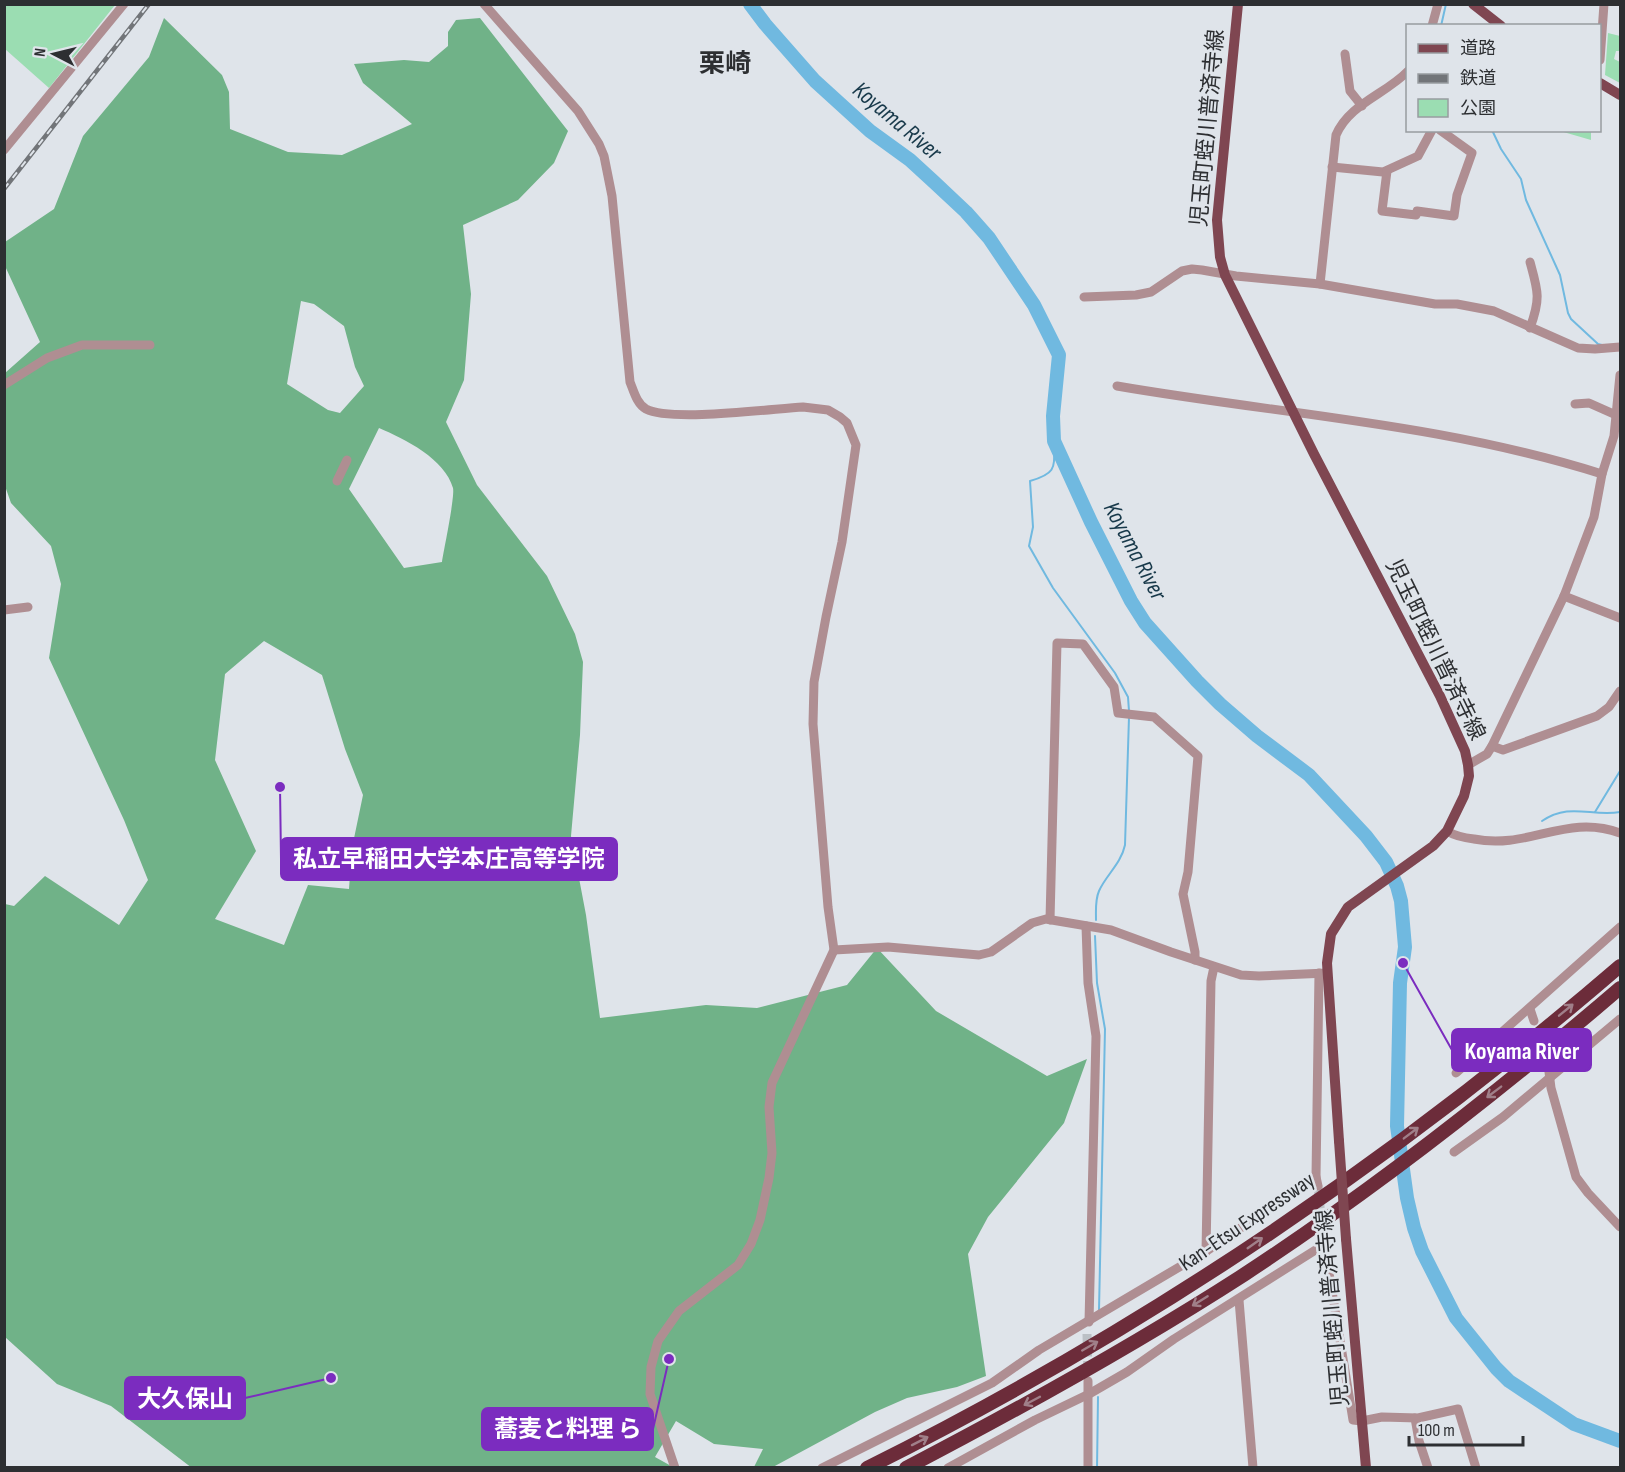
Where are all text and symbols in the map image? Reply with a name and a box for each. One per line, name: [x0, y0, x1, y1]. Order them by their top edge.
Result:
north arrow: [24, 24, 84, 84]
legend: [1406, 24, 1601, 132]
street label: 児玉町蛭川普済寺線: [1186, 28, 1230, 228]
text: 道路: [1460, 38, 1496, 59]
text: N: [31, 47, 51, 58]
district label: 栗崎: [699, 49, 751, 80]
text: 鉄道: [1460, 68, 1496, 89]
water label: Koyama River: [847, 75, 948, 167]
text: 公園: [1460, 98, 1496, 119]
water label: Koyama River: [1097, 497, 1174, 606]
street label: 児玉町蛭川普済寺線: [1379, 555, 1491, 745]
callout: 私立早稲田大学本庄高等学院: [281, 838, 617, 880]
text: 私立早稲田大学本庄高等学院: [293, 845, 605, 874]
one-way arrow: [1558, 1004, 1574, 1017]
callout: Koyama River: [1452, 1029, 1591, 1071]
text: Koyama River: [1465, 1037, 1580, 1066]
one-way arrow: [1487, 1086, 1503, 1098]
one-way arrow: [1402, 1127, 1418, 1140]
street label: Kan-Etsu Expressway: [1174, 1166, 1320, 1277]
street label: 児玉町蛭川普済寺線: [1311, 1208, 1355, 1408]
one-way arrow: [1247, 1237, 1263, 1249]
one-way arrow: [1192, 1296, 1209, 1308]
one-way arrow: [1081, 1340, 1098, 1352]
callout: 大久保山: [125, 1377, 245, 1419]
text: 大久保山: [137, 1385, 233, 1414]
one-way arrow: [1024, 1396, 1042, 1407]
callout: 蕎麦と料理 ら: [482, 1408, 653, 1450]
scale bar: [1409, 1409, 1523, 1447]
text: 蕎麦と料理 ら: [494, 1415, 642, 1444]
text: 100 m: [1418, 1420, 1455, 1441]
one-way arrow: [910, 1435, 928, 1446]

